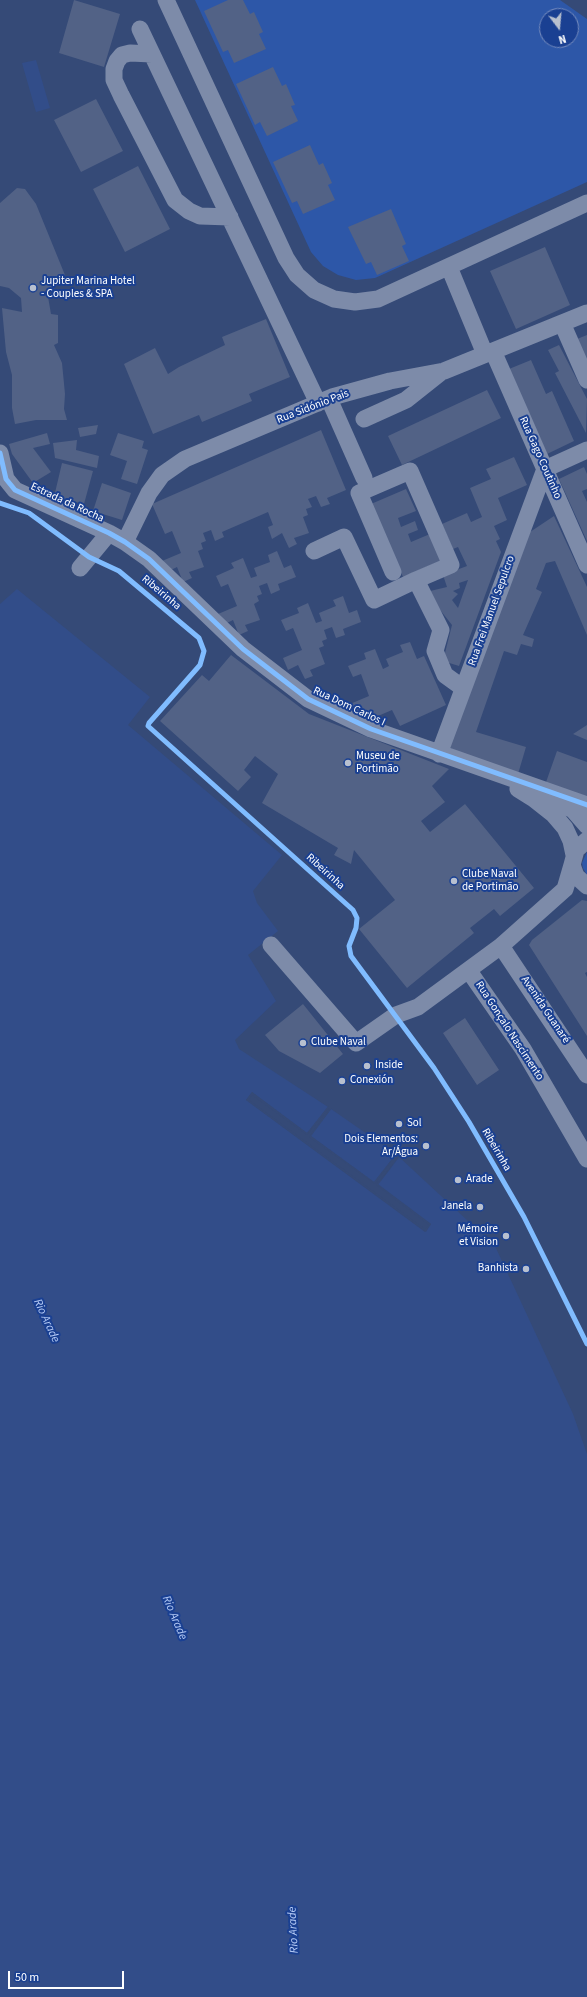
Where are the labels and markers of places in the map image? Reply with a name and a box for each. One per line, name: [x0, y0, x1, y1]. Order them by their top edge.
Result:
place label: Jupiter Marina Hotel - Couples & SPA: [41, 275, 135, 301]
marker: Jupiter Marina Hotel - Couples & SPA: [28, 283, 38, 293]
place label: Museu de Portimão: [356, 750, 400, 776]
marker: Museu de Portimão: [343, 758, 353, 768]
place label: Clube Naval de Portimão: [462, 868, 519, 894]
marker: Clube Naval de Portimão: [449, 876, 459, 886]
place label: Clube Naval: [311, 1036, 366, 1050]
marker: Clube Naval: [298, 1038, 308, 1048]
place label: Inside: [375, 1059, 403, 1073]
marker: Inside: [362, 1061, 372, 1071]
place label: Conexión: [350, 1074, 393, 1088]
marker: Conexión: [337, 1076, 347, 1086]
place label: Sol: [407, 1117, 422, 1131]
marker: Sol: [394, 1119, 404, 1129]
place label: Dois Elementos: Ar/Água: [344, 1133, 418, 1159]
marker: Dois Elementos: Ar/Água: [421, 1141, 431, 1151]
place label: Arade: [466, 1173, 493, 1187]
marker: Arade: [453, 1175, 463, 1185]
place label: Janela: [441, 1200, 472, 1214]
marker: Janela: [475, 1202, 485, 1212]
place label: Mémoire et Vision: [458, 1223, 498, 1249]
marker: Mémoire et Vision: [501, 1231, 511, 1241]
place label: Banhista: [478, 1262, 518, 1276]
marker: Banhista: [521, 1264, 531, 1274]

